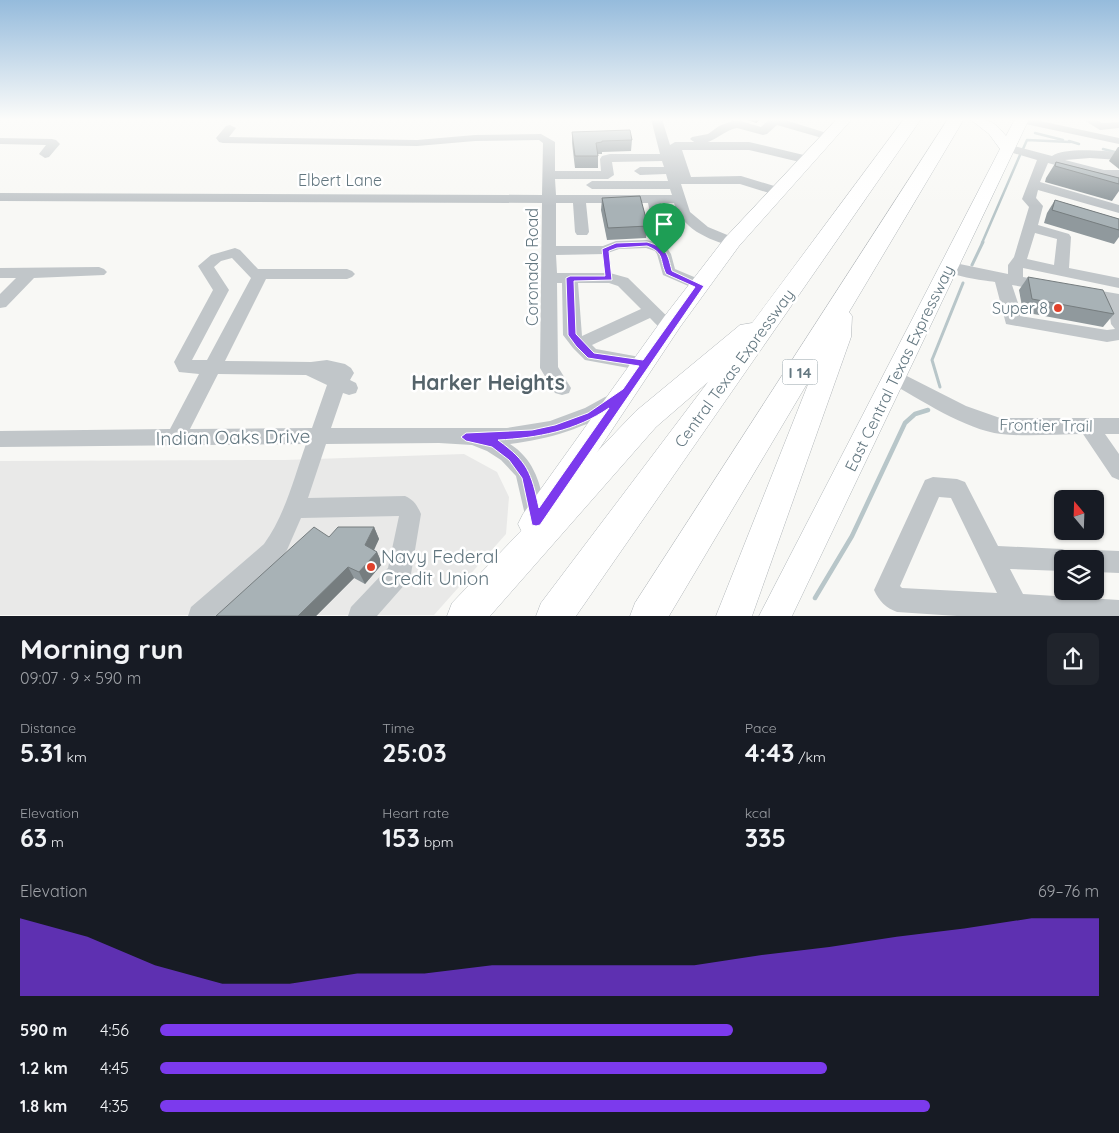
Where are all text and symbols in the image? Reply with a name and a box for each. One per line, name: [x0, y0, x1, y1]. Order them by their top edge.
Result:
street label: Elbert Lane: [298, 170, 382, 190]
pin: [643, 203, 685, 254]
street label: Coronado Road: [522, 208, 542, 326]
icon: arrive: [650, 210, 678, 238]
street label: East Central Texas Expressway: [840, 262, 958, 474]
street label: Central Texas Expressway: [670, 285, 798, 451]
place label: Super 8: [992, 298, 1048, 318]
marker: Super 8: [1052, 302, 1064, 314]
road number: I 14: [782, 360, 818, 384]
district label: Harker Heights: [411, 369, 565, 395]
street label: Frontier Trail: [999, 414, 1093, 436]
street label: Indian Oaks Drive: [155, 424, 311, 450]
north arrow: [1054, 490, 1104, 540]
map controls: [1054, 490, 1104, 600]
place label: Navy Federal Credit Union: [381, 544, 499, 590]
button: layers: [1054, 550, 1104, 600]
marker: Navy Federal Credit Union: [365, 561, 377, 573]
text: Morning run: [20, 631, 184, 666]
button: share: [1047, 633, 1099, 685]
text: 09:07 · 9 × 590 m: [20, 668, 141, 688]
text: Distance: [20, 719, 76, 737]
text: Time: [382, 719, 414, 737]
text: Pace: [745, 719, 777, 737]
text: 5.31: [20, 737, 63, 768]
text: 25:03: [382, 737, 447, 768]
text: 4:43: [745, 737, 794, 768]
text: km: [63, 748, 87, 766]
text: /km: [794, 748, 826, 766]
text: Elevation: [20, 804, 79, 822]
text: Heart rate: [382, 804, 449, 822]
text: kcal: [745, 804, 771, 822]
text: 63: [20, 822, 47, 853]
text: 153: [382, 822, 420, 853]
text: 335: [745, 822, 786, 853]
text: m: [47, 833, 64, 851]
text: bpm: [420, 833, 453, 851]
text: Elevation: [20, 881, 87, 901]
text: 69–76 m: [1038, 881, 1099, 901]
text: 590 m: [20, 1020, 67, 1040]
text: 4:56: [100, 1020, 129, 1040]
text: 1.2 km: [20, 1058, 68, 1078]
text: 4:45: [100, 1058, 129, 1078]
text: 1.8 km: [20, 1096, 67, 1116]
text: 4:35: [100, 1096, 129, 1116]

